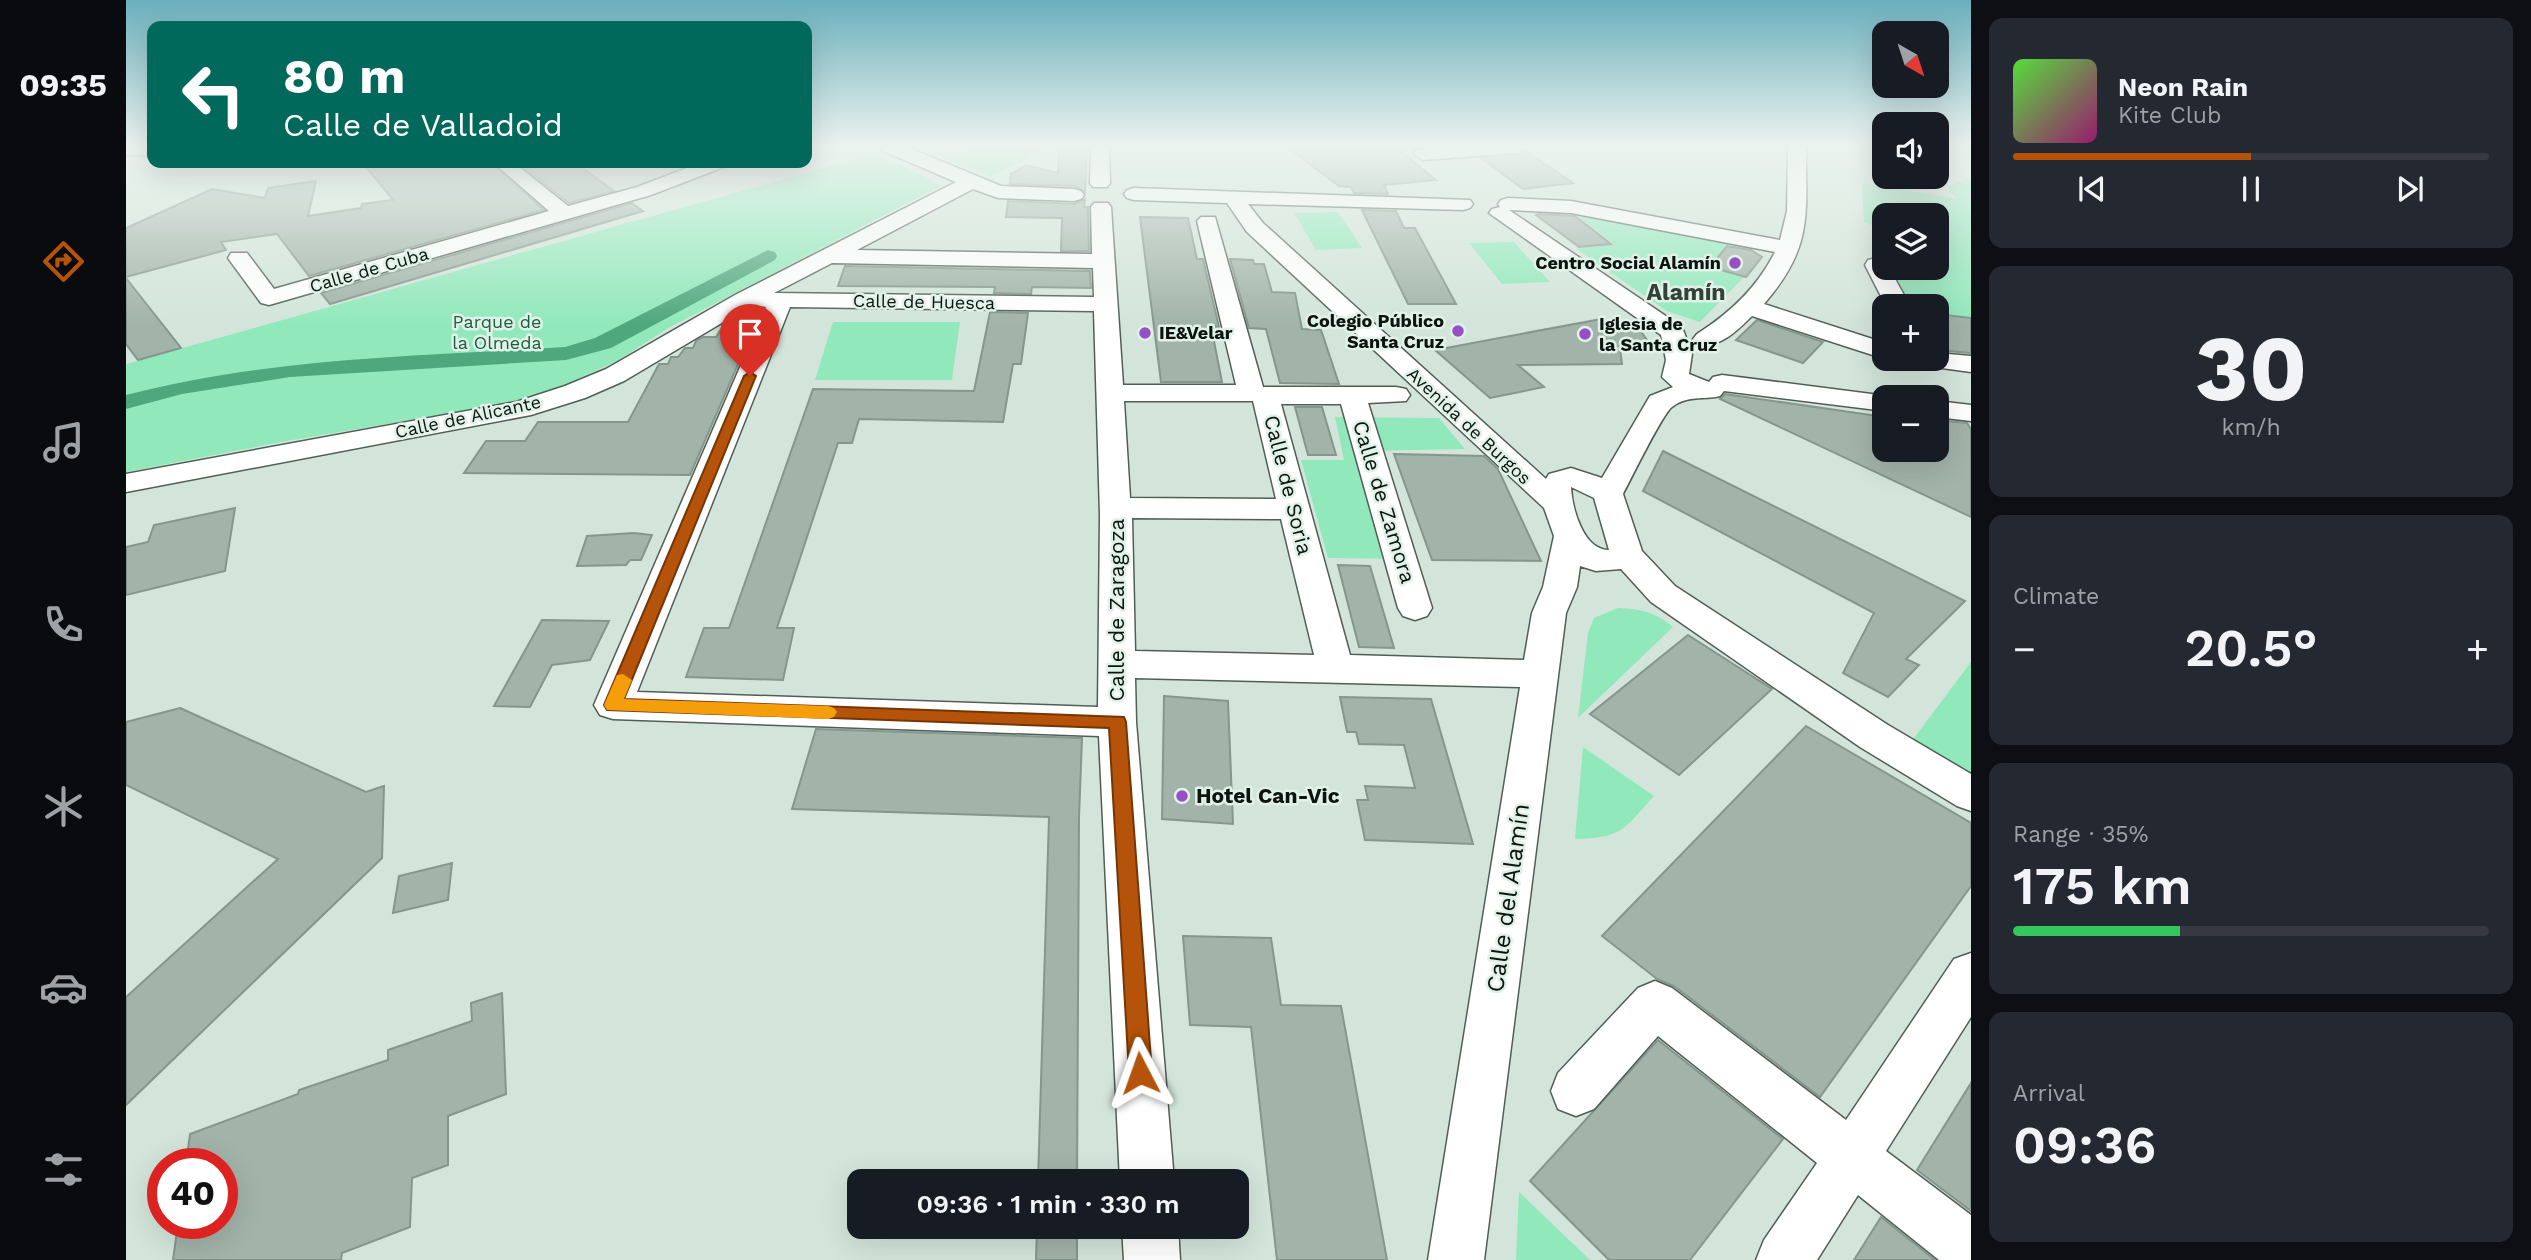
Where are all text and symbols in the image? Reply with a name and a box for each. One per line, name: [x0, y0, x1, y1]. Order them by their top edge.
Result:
north arrow: [1872, 21, 1950, 98]
map controls: [1872, 21, 1949, 462]
text: 80 m: [283, 47, 405, 105]
icon: left: [168, 49, 259, 140]
text: 09:35: [19, 66, 107, 104]
text: Neon Rain: [2118, 72, 2248, 102]
text: Kite Club: [2118, 102, 2221, 129]
text: Calle de Valladoid: [283, 106, 563, 144]
button: sound: [1872, 112, 1949, 189]
icon: previous: [2073, 170, 2111, 208]
icon: pause: [2232, 170, 2270, 208]
icon: next: [2391, 170, 2429, 208]
button: layers: [1872, 203, 1949, 280]
icon: directions: [39, 237, 88, 286]
street label: Calle de Cuba: [307, 242, 431, 297]
place label: Centro Social Alamín: [1535, 252, 1721, 273]
marker: Centro Social Alamín: [1727, 255, 1743, 271]
district label: Alamín: [1646, 279, 1726, 306]
street label: Calle de Huesca: [853, 290, 995, 313]
button: +: [1872, 294, 1949, 371]
pin: [720, 304, 780, 376]
place label: Colegio Público Santa Cruz: [1307, 310, 1444, 352]
park label: Parque de la Olmeda: [452, 311, 542, 353]
place label: Iglesia de la Santa Cruz: [1599, 313, 1717, 355]
icon: arrive: [731, 315, 769, 353]
text: 30: [2195, 315, 2307, 422]
place label: IE&Velar: [1159, 322, 1233, 343]
marker: Colegio Público Santa Cruz: [1450, 323, 1466, 339]
marker: IE&Velar: [1137, 325, 1153, 341]
marker: Iglesia de la Santa Cruz: [1577, 326, 1593, 342]
street label: Avenida de Burgos: [1403, 363, 1536, 488]
button: −: [1872, 385, 1949, 462]
street label: Calle de Alicante: [393, 391, 543, 442]
street label: Calle de Soria: [1259, 412, 1318, 557]
text: km/h: [2221, 414, 2281, 441]
icon: music: [39, 418, 88, 467]
street label: Calle de Zamora: [1348, 418, 1421, 586]
street label: Calle de Zaragoza: [1104, 518, 1129, 701]
text: Climate: [2013, 583, 2099, 610]
icon: phone: [39, 600, 88, 649]
text: 20.5°: [2185, 618, 2317, 679]
text: −: [2013, 627, 2036, 671]
text: +: [2466, 627, 2489, 671]
icon: climate: [39, 782, 88, 831]
place label: Hotel Can-Vic: [1196, 783, 1340, 808]
marker: Hotel Can-Vic: [1174, 788, 1190, 804]
street label: Calle del Alamín: [1481, 802, 1535, 994]
text: Range · 35%: [2013, 821, 2148, 848]
text: 175 km: [2013, 856, 2192, 917]
icon: car: [39, 963, 88, 1012]
position arrow: [1103, 1036, 1177, 1110]
text: Arrival: [2013, 1080, 2085, 1107]
text: 09:36: [2013, 1115, 2156, 1176]
icon: filters: [39, 1145, 88, 1194]
speed limit sign: 40: [147, 1148, 238, 1239]
text: 09:36 · 1 min · 330 m: [917, 1189, 1179, 1219]

